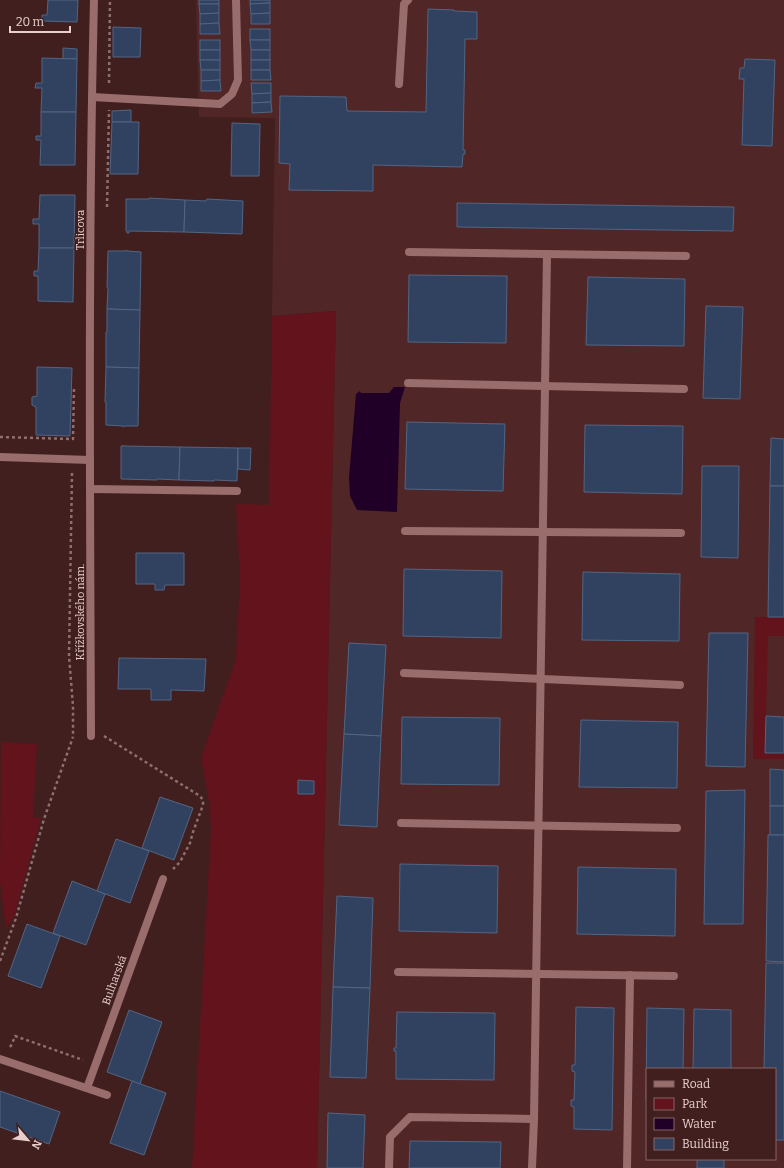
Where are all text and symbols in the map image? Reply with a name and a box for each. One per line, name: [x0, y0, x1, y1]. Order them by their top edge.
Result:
scale bar: [10, 8, 70, 34]
text: 20 m: [16, 15, 45, 29]
street label: Trlicova: [74, 210, 87, 250]
street label: Křížkovského nám.: [74, 564, 87, 660]
street label: Bulharská: [100, 954, 129, 1007]
legend: [646, 1068, 776, 1160]
text: Road: [682, 1077, 710, 1091]
text: Park: [682, 1097, 708, 1111]
text: Water: [682, 1117, 717, 1131]
north arrow: [8, 1120, 48, 1160]
text: Building: [682, 1137, 729, 1151]
text: N: [28, 1138, 44, 1152]

